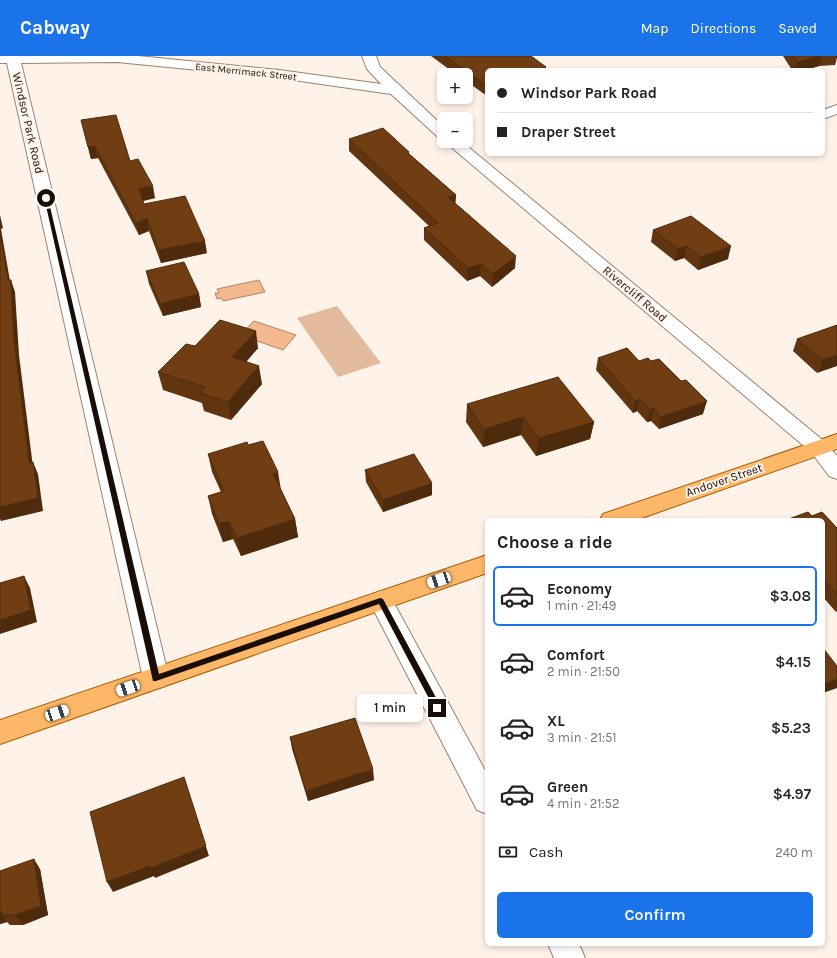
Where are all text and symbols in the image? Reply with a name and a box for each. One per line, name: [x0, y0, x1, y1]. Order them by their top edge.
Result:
text: Cabway: [20, 17, 90, 39]
text: Map: [641, 20, 669, 37]
text: Directions: [691, 20, 756, 37]
text: Saved: [778, 20, 817, 37]
street label: East Merrimack Street: [195, 61, 297, 83]
map controls: [437, 68, 473, 148]
button: +: [437, 68, 473, 104]
street label: Windsor Park Road: [10, 71, 46, 175]
text: Windsor Park Road: [521, 84, 657, 102]
button: −: [437, 112, 473, 148]
text: Draper Street: [521, 123, 616, 141]
route start: [37, 189, 55, 207]
street label: Rivercliff Road: [600, 263, 670, 325]
street label: Andover Street: [684, 460, 765, 500]
text: Choose a ride: [497, 531, 612, 553]
car: [426, 570, 452, 590]
icon: car: [499, 578, 535, 614]
text: Economy: [547, 580, 612, 598]
text: $3.08: [770, 587, 811, 605]
text: 1 min · 21:49: [547, 598, 616, 613]
icon: car: [499, 644, 535, 680]
text: Comfort: [547, 646, 605, 664]
text: $4.15: [775, 653, 811, 671]
text: 2 min · 21:50: [547, 664, 620, 679]
car: [115, 678, 141, 698]
callout: 1 min: [357, 694, 423, 722]
route end: [428, 699, 446, 717]
text: 1 min: [374, 700, 406, 715]
car: [44, 703, 70, 723]
icon: car: [499, 710, 535, 746]
text: XL: [547, 712, 565, 730]
text: $5.23: [771, 719, 811, 737]
text: 3 min · 21:51: [547, 730, 617, 745]
icon: car: [499, 776, 535, 812]
text: Green: [547, 778, 588, 796]
text: $4.97: [773, 785, 811, 803]
text: 4 min · 21:52: [547, 796, 619, 811]
icon: cash: [497, 841, 519, 863]
text: Cash: [529, 843, 563, 861]
text: 240 m: [775, 845, 813, 860]
button: Confirm: [497, 892, 813, 938]

